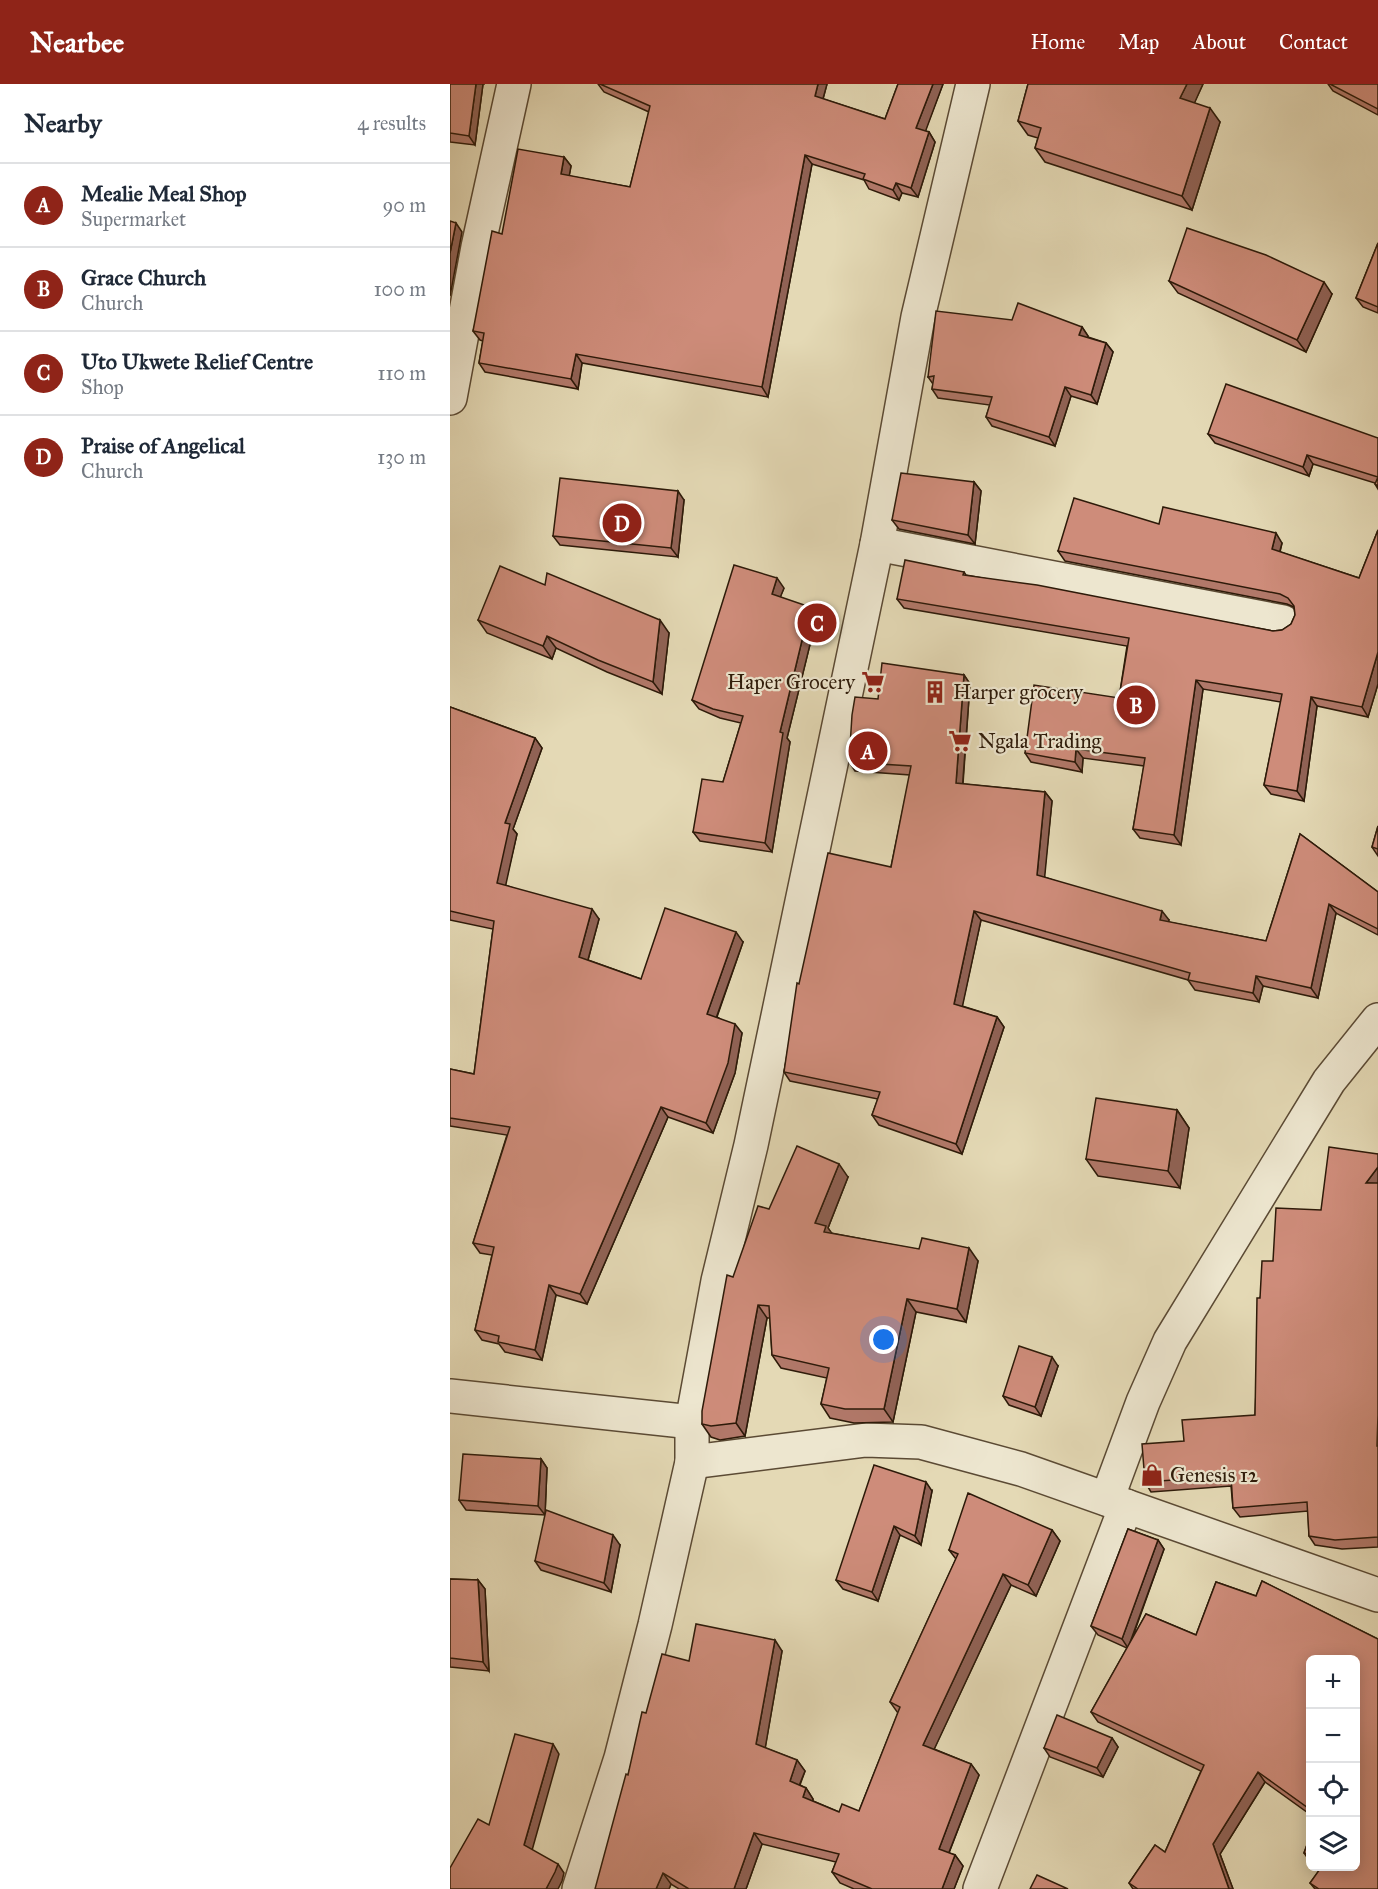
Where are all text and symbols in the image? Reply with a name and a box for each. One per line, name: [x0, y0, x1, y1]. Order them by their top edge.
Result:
text: Nearbee: [30, 25, 124, 60]
text: Home: [1030, 29, 1085, 55]
text: Map: [1118, 29, 1159, 55]
text: About: [1192, 29, 1246, 55]
text: Contact: [1279, 29, 1348, 55]
text: Nearby: [24, 107, 102, 139]
text: 4 results: [357, 111, 426, 135]
text: Mealie Meal Shop: [81, 180, 246, 207]
text: A: [37, 193, 50, 217]
text: 90 m: [383, 193, 426, 217]
text: Supermarket: [81, 207, 186, 231]
text: Grace Church: [81, 264, 206, 291]
text: B: [37, 277, 50, 301]
text: 100 m: [374, 277, 426, 301]
text: Church: [81, 291, 143, 315]
text: Uto Ukwete Relief Centre: [81, 348, 313, 375]
text: C: [37, 361, 50, 385]
text: 110 m: [378, 361, 426, 385]
text: Shop: [81, 375, 124, 399]
text: Praise of Angelical: [81, 432, 245, 459]
text: D: [36, 445, 51, 469]
text: 130 m: [377, 445, 426, 469]
text: Church: [81, 459, 143, 483]
pin: D: [602, 500, 642, 546]
pin: C: [798, 600, 836, 646]
place label: Haper Grocery: [727, 669, 856, 695]
supermarket icon: Haper Grocery: [860, 669, 886, 695]
building icon: Harper grocery: [922, 679, 948, 705]
place label: Harper grocery: [953, 679, 1084, 705]
pin: B: [1116, 682, 1156, 728]
pin: A: [848, 728, 888, 774]
supermarket icon: Ngala Trading: [947, 728, 973, 754]
place label: Ngala Trading: [978, 728, 1102, 754]
your location: [869, 1325, 898, 1354]
shop icon: Genesis 12: [1139, 1462, 1165, 1488]
place label: Genesis 12: [1170, 1462, 1259, 1488]
map controls: [1306, 1655, 1360, 1871]
button: +: [1306, 1655, 1360, 1709]
button: −: [1306, 1709, 1360, 1763]
button: locate: [1306, 1763, 1360, 1817]
button: layers: [1306, 1817, 1360, 1871]

